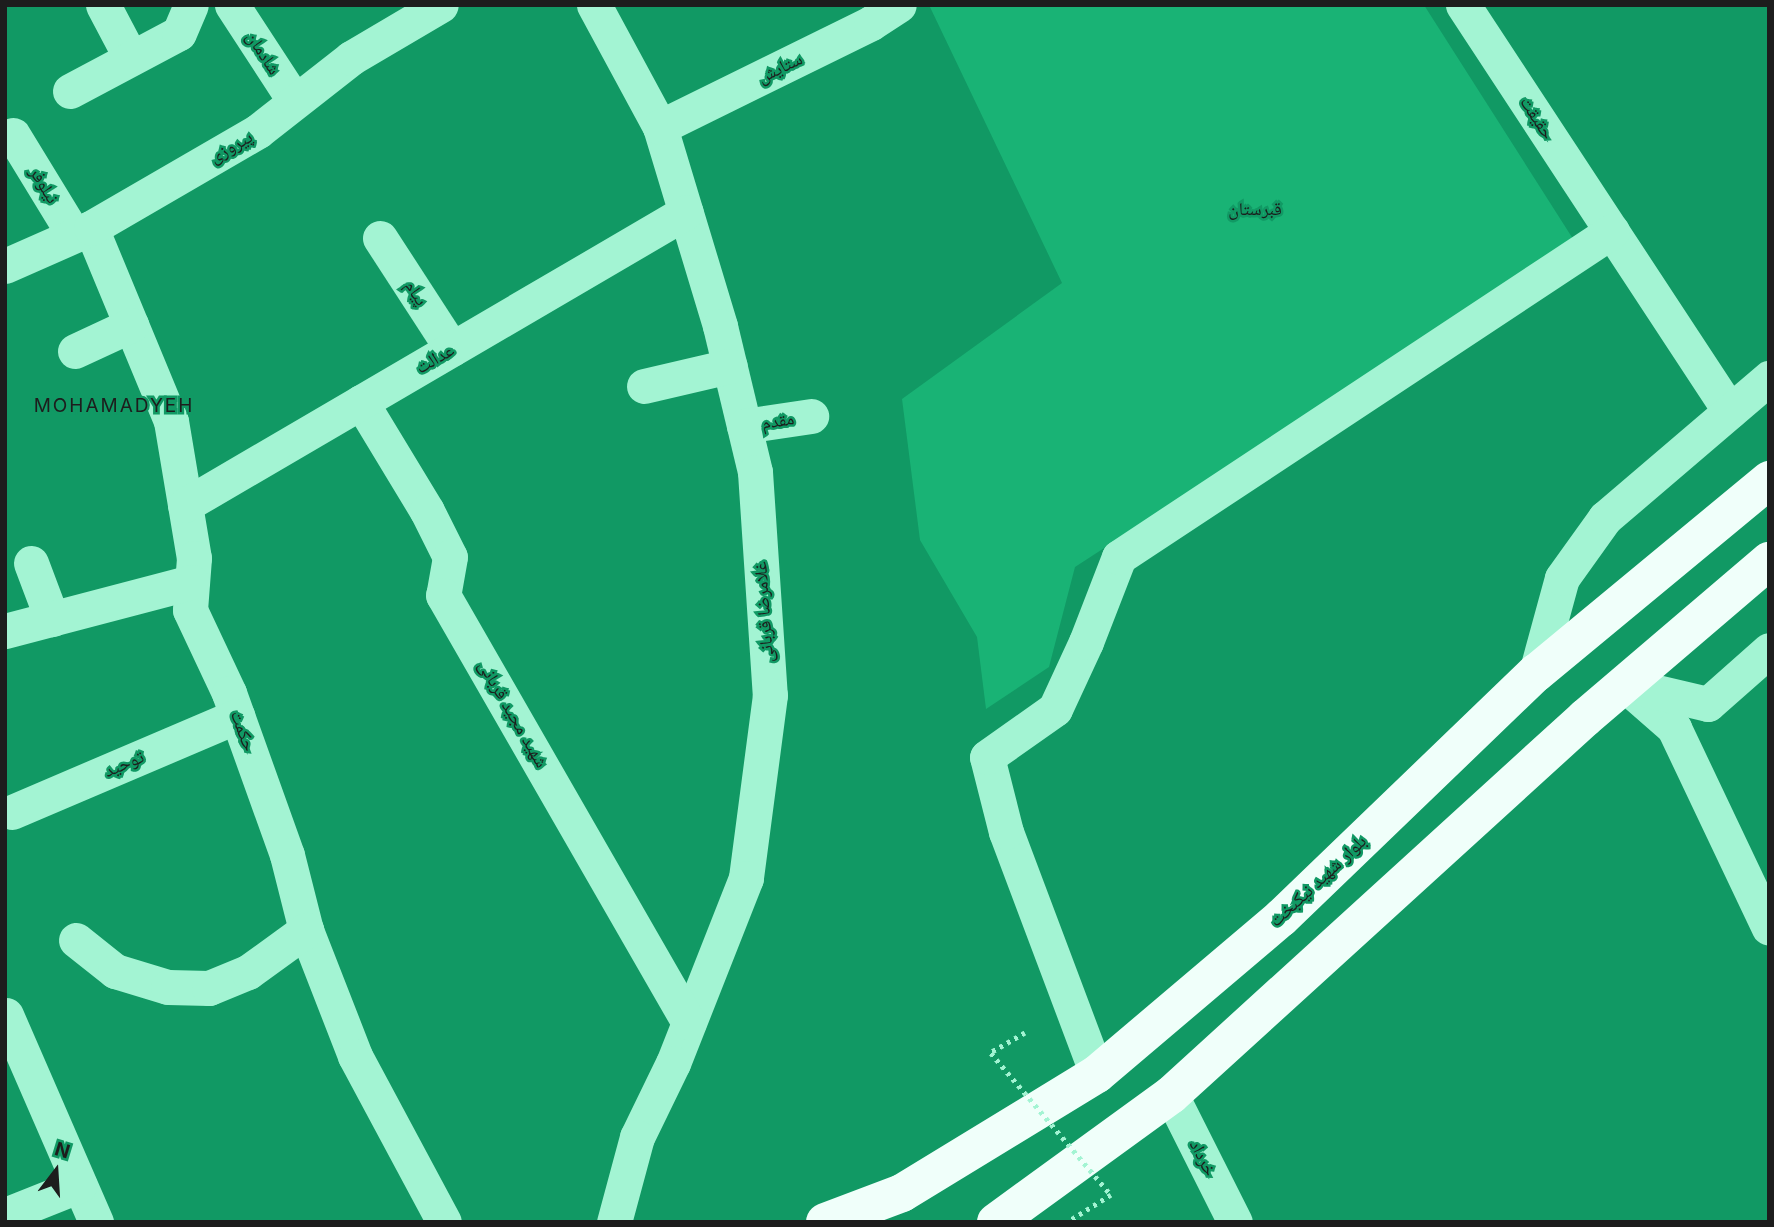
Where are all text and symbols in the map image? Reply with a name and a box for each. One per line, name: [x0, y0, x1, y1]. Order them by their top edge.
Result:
street label: شادمان: [241, 27, 285, 79]
street label: ستایش: [754, 48, 806, 88]
street label: حقیقت: [1515, 93, 1559, 143]
street label: پیروزی: [205, 126, 257, 168]
street label: نیلوفر: [25, 163, 63, 207]
park label: قبرستان: [1228, 198, 1282, 220]
street label: پیام: [400, 276, 432, 310]
street label: عدالت: [412, 340, 458, 378]
district label: MOHAMADYEH: [35, 395, 193, 417]
street label: مقدم: [760, 408, 796, 434]
street label: غلامرضا قربانی: [750, 561, 778, 663]
street label: شهید مجید قربانی: [473, 656, 553, 772]
street label: حکمت: [226, 708, 260, 754]
street label: توحید: [101, 746, 147, 782]
street label: بلوار شهید نیکبخت: [1265, 831, 1371, 931]
north arrow: [21, 1136, 91, 1206]
street label: خرداد: [1185, 1136, 1221, 1180]
text: N: [52, 1137, 73, 1164]

